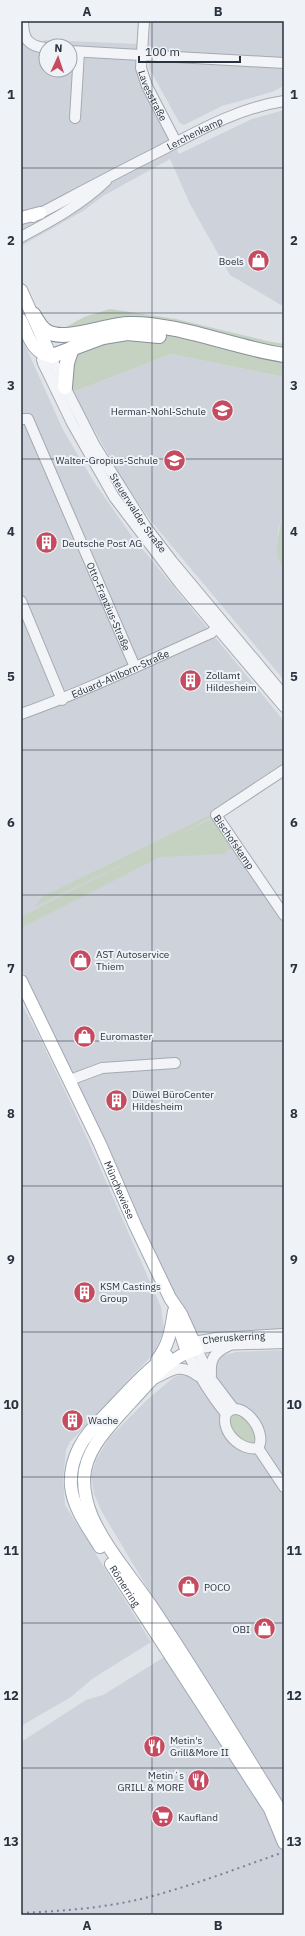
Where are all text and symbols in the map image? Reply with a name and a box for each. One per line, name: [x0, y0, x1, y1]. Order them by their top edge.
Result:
text: A: [83, 3, 92, 20]
text: B: [214, 3, 223, 20]
north arrow: [38, 38, 78, 78]
scale bar: [139, 38, 240, 64]
text: N: [54, 41, 63, 55]
text: 100 m: [145, 44, 180, 59]
street label: Lavesstraße: [136, 68, 171, 123]
text: 1: [7, 86, 15, 103]
text: 1: [290, 86, 298, 103]
street label: Lerchenkamp: [164, 114, 225, 153]
text: 2: [7, 232, 15, 249]
text: 2: [290, 232, 298, 249]
shop icon: Boels: [246, 248, 272, 274]
place label: Boels: [219, 255, 244, 268]
text: 3: [7, 377, 15, 394]
text: 3: [290, 377, 298, 394]
school or university icon: Herman-Nohl-Schule: [209, 398, 235, 424]
place label: Herman-Nohl-Schule: [111, 405, 207, 418]
school or university icon: Walter-Gropius-Schule: [161, 447, 187, 473]
place label: Walter-Gropius-Schule: [55, 454, 159, 467]
street label: Steuerwalder Straße: [107, 471, 170, 555]
text: 4: [7, 523, 15, 540]
text: 4: [290, 523, 298, 540]
building icon: Deutsche Post AG: [34, 530, 60, 556]
place label: Deutsche Post AG: [62, 537, 142, 550]
street label: Otto-Franzius-Straße: [84, 560, 134, 653]
street label: Eduard-Ahlborn-Straße: [69, 646, 171, 701]
text: 5: [7, 668, 15, 685]
building icon: Zollamt Hildesheim: [178, 668, 204, 694]
text: 5: [290, 668, 298, 685]
place label: Zollamt Hildesheim: [206, 669, 257, 694]
street label: Bischofskamp: [211, 812, 258, 872]
text: 6: [7, 814, 15, 831]
text: 6: [290, 814, 298, 831]
shop icon: AST Autoservice Thiem: [68, 947, 94, 973]
place label: AST Autoservice Thiem: [96, 948, 170, 973]
text: 7: [7, 960, 15, 977]
text: 7: [290, 960, 298, 977]
shop icon: Euromaster: [71, 1023, 97, 1049]
place label: Euromaster: [100, 1030, 153, 1043]
building icon: Düwel BüroCenter Hildesheim: [104, 1087, 130, 1113]
place label: Düwel BüroCenter Hildesheim: [132, 1088, 214, 1113]
text: 8: [7, 1105, 15, 1122]
text: 8: [290, 1105, 298, 1122]
street label: Münchewiese: [102, 1159, 138, 1221]
text: 9: [7, 1251, 15, 1268]
text: 9: [290, 1251, 298, 1268]
building icon: KSM Castings Group: [71, 1279, 97, 1305]
place label: KSM Castings Group: [100, 1280, 161, 1305]
street label: Cheruskerring: [201, 1329, 266, 1347]
text: 10: [3, 1396, 19, 1413]
text: 10: [286, 1396, 302, 1413]
building icon: Wache: [59, 1407, 85, 1433]
place label: Wache: [88, 1414, 119, 1427]
text: 11: [3, 1542, 19, 1559]
text: 11: [286, 1542, 302, 1559]
street label: Römerring: [107, 1563, 144, 1610]
shop icon: POCO: [175, 1574, 201, 1600]
place label: POCO: [204, 1581, 230, 1594]
shop icon: OBI: [252, 1616, 278, 1642]
place label: OBI: [232, 1623, 250, 1636]
text: 12: [3, 1687, 19, 1704]
text: 12: [286, 1687, 302, 1704]
restaurant icon: Metin's Grill&More II: [141, 1733, 167, 1759]
place label: Metin's Grill&More II: [170, 1734, 229, 1759]
restaurant icon: Metin´s GRILL & MORE: [186, 1768, 212, 1794]
place label: Metin´s GRILL & MORE: [118, 1769, 184, 1794]
supermarket icon: Kaufland: [149, 1804, 175, 1830]
place label: Kaufland: [178, 1811, 218, 1824]
text: 13: [3, 1833, 19, 1850]
text: 13: [286, 1833, 302, 1850]
text: A: [83, 1917, 92, 1934]
text: B: [214, 1917, 223, 1934]

